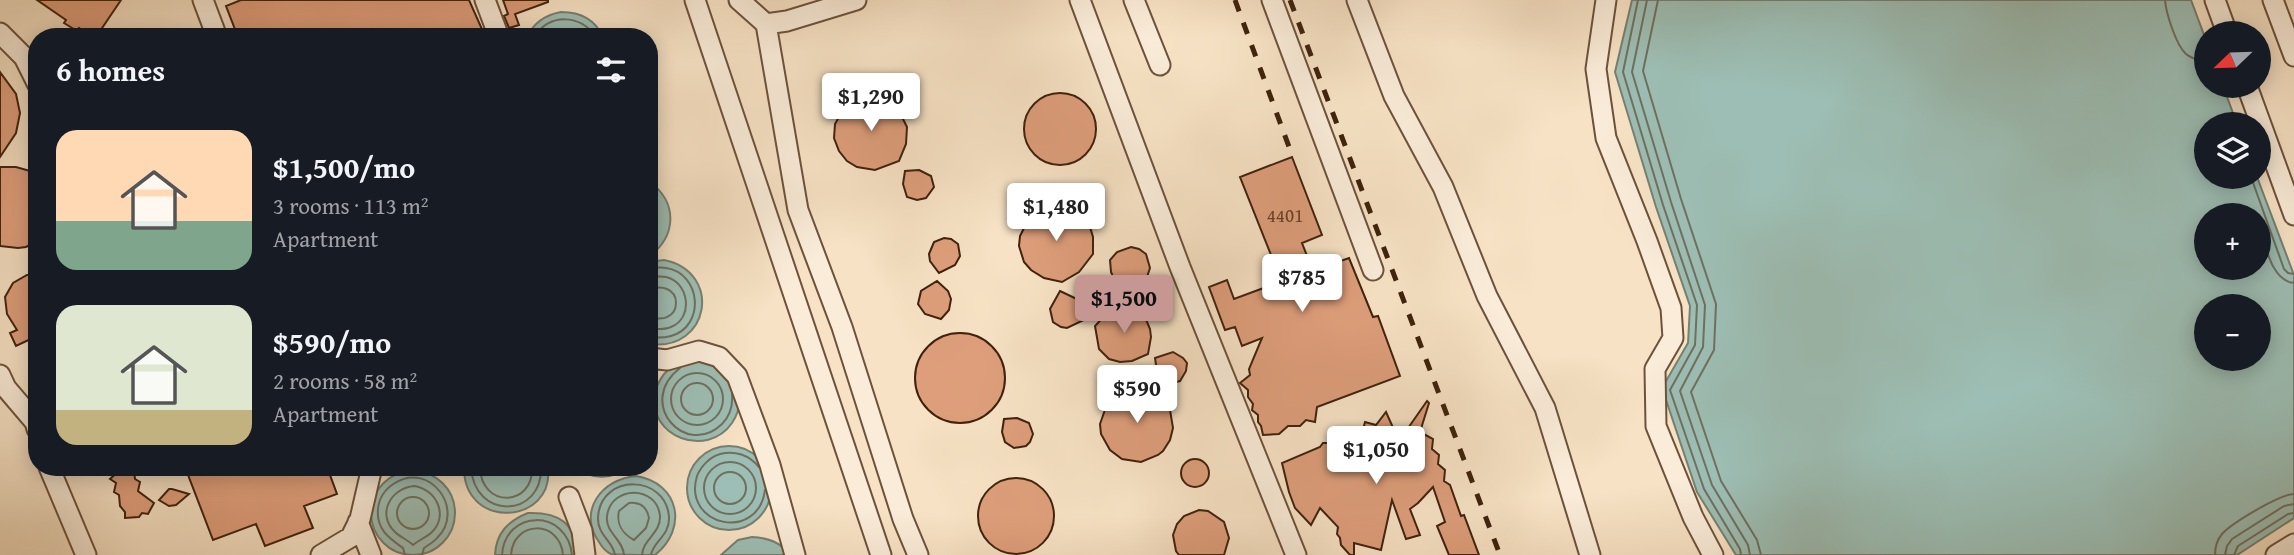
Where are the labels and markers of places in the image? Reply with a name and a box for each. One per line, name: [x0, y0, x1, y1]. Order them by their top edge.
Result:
pin: $1,290: [814, 74, 928, 133]
pin: $1,480: [999, 184, 1113, 243]
pin: $785: [1261, 254, 1343, 314]
pin: $1,500: [1067, 276, 1181, 335]
pin: $590: [1096, 366, 1178, 425]
pin: $1,050: [1319, 426, 1433, 486]

